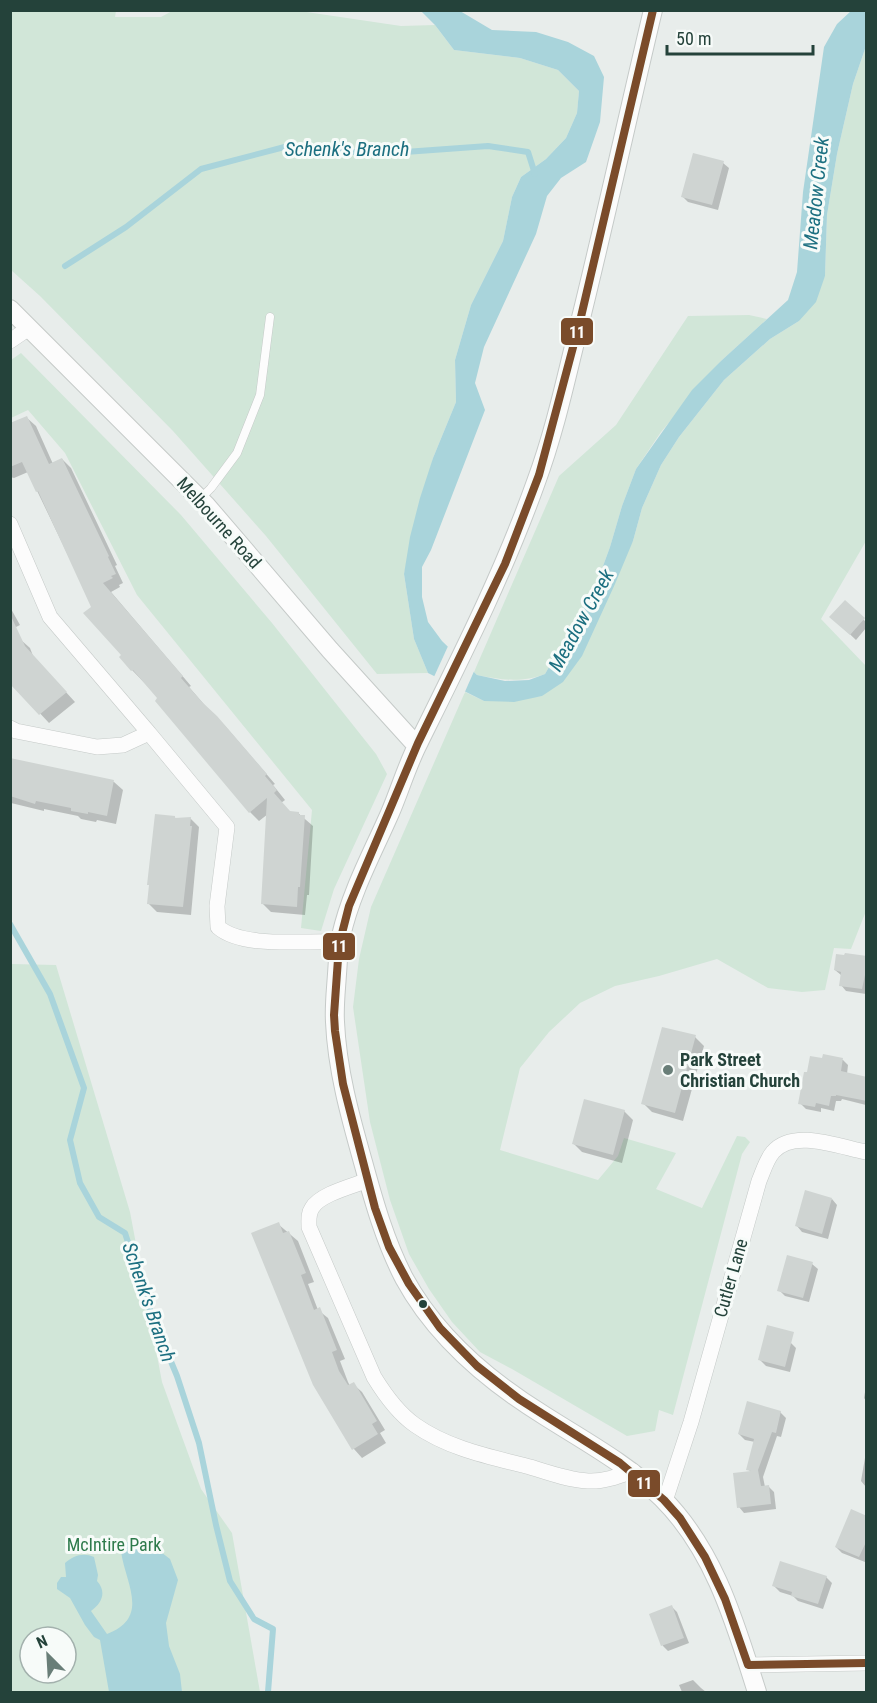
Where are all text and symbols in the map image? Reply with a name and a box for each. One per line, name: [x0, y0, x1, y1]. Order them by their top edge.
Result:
scale bar: [667, 18, 812, 56]
text: 50 m: [676, 28, 711, 49]
water label: Meadow Creek: [798, 134, 834, 251]
water label: Schenk's Branch: [285, 137, 409, 161]
line badge: 11: [560, 317, 594, 346]
text: 11: [569, 323, 585, 342]
street label: Melbourne Road: [173, 473, 266, 573]
water label: Meadow Creek: [543, 564, 620, 675]
line badge: 11: [322, 932, 356, 961]
text: 11: [331, 937, 347, 956]
place label: Park Street Christian Church: [680, 1049, 800, 1091]
marker: Park Street Christian Church: [661, 1063, 675, 1077]
street label: Cutler Lane: [709, 1236, 752, 1320]
water label: Schenk's Branch: [117, 1239, 181, 1365]
unlabelled marker: [417, 1298, 429, 1310]
line badge: 11: [627, 1469, 661, 1498]
text: 11: [636, 1474, 652, 1493]
park label: McIntire Park: [67, 1534, 161, 1555]
north arrow: [18, 1625, 78, 1685]
text: N: [34, 1631, 50, 1652]

